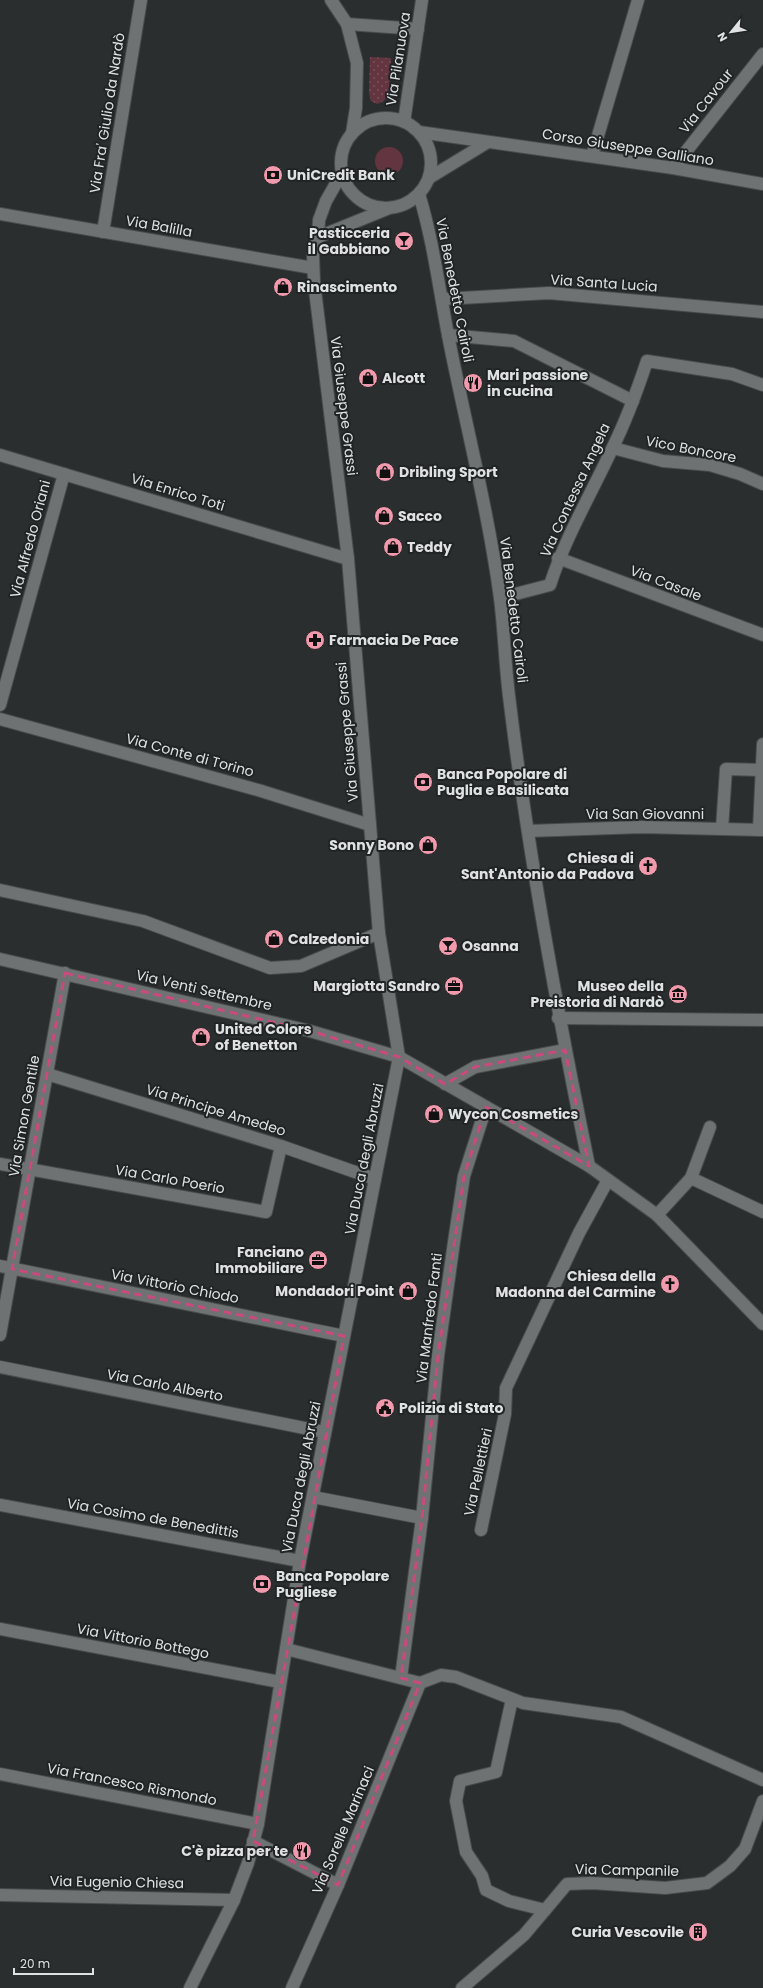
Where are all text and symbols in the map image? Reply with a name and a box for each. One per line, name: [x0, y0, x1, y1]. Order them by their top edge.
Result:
street label: Via Pilanuova: [381, 11, 415, 107]
north arrow: [711, 12, 751, 52]
text: N: [713, 29, 731, 45]
street label: Via Fra' Giulio da Nardò: [84, 31, 130, 195]
street label: Via Cavour: [674, 64, 738, 138]
street label: Corso Giuseppe Galliano: [541, 124, 715, 170]
bank icon: UniCredit Bank: [262, 164, 284, 186]
place label: UniCredit Bank: [287, 165, 395, 185]
street label: Via Balilla: [124, 210, 194, 242]
street label: Via Benedetto Cairoli: [431, 216, 479, 364]
place label: Pasticceria il Gabbiano: [308, 223, 390, 259]
bar icon: Pasticceria il Gabbiano: [393, 230, 415, 252]
street label: Via Santa Lucia: [550, 269, 658, 297]
shop icon: Rinascimento: [272, 276, 294, 298]
place label: Rinascimento: [297, 277, 397, 297]
street label: Via Giuseppe Grassi: [326, 335, 362, 477]
place label: Mari passione in cucina: [487, 365, 589, 401]
shop icon: Alcott: [357, 367, 379, 389]
place label: Alcott: [382, 368, 426, 388]
restaurant icon: Mari passione in cucina: [462, 372, 484, 394]
street label: Via Contessa Angela: [535, 420, 615, 560]
street label: Vico Boncore: [644, 430, 738, 468]
shop icon: Dribling Sport: [374, 461, 396, 483]
place label: Dribling Sport: [399, 462, 498, 482]
street label: Via Enrico Toti: [129, 468, 227, 516]
street label: Via Alfredo Oriani: [5, 478, 55, 600]
shop icon: Sacco: [373, 505, 395, 527]
place label: Sacco: [398, 506, 442, 526]
shop icon: Teddy: [382, 536, 404, 558]
street label: Via Benedetto Cairoli: [495, 536, 533, 684]
place label: Teddy: [407, 537, 452, 557]
street label: Via Casale: [627, 560, 705, 606]
pharmacy icon: Farmacia De Pace: [304, 629, 326, 651]
place label: Farmacia De Pace: [329, 630, 459, 650]
street label: Via Giuseppe Grassi: [331, 661, 363, 803]
street label: Via Conte di Torino: [124, 728, 256, 782]
place label: Banca Popolare di Puglia e Basilicata: [437, 764, 569, 800]
bank icon: Banca Popolare di Puglia e Basilicata: [412, 771, 434, 793]
street label: Via San Giovanni: [586, 804, 704, 824]
shop icon: Sonny Bono: [417, 834, 439, 856]
place label: Sonny Bono: [329, 835, 414, 855]
place label: Chiesa di Sant'Antonio da Padova: [461, 848, 634, 884]
church icon: Chiesa di Sant'Antonio da Padova: [637, 855, 659, 877]
shop icon: Calzedonia: [263, 928, 285, 950]
place label: Calzedonia: [288, 929, 369, 949]
bar icon: Osanna: [437, 935, 459, 957]
place label: Osanna: [462, 936, 519, 956]
street label: Via Venti Settembre: [134, 965, 274, 1015]
office icon: Margiotta Sandro: [443, 975, 465, 997]
place label: Margiotta Sandro: [313, 976, 440, 996]
place label: Museo della Preistoria di Nardò: [530, 976, 664, 1012]
museum icon: Museo della Preistoria di Nardò: [667, 983, 689, 1005]
place label: United Colors of Benetton: [215, 1019, 312, 1055]
shop icon: United Colors of Benetton: [190, 1026, 212, 1048]
street label: Via Simon Gentile: [3, 1053, 45, 1178]
street label: Via Principe Amedeo: [144, 1079, 288, 1141]
street label: Via Duca degli Abruzzi: [339, 1081, 389, 1237]
shop icon: Wycon Cosmetics: [423, 1103, 445, 1125]
place label: Wycon Cosmetics: [448, 1104, 578, 1124]
street label: Via Carlo Poerio: [114, 1160, 226, 1199]
place label: Fanciano Immobiliare: [215, 1242, 304, 1278]
office icon: Fanciano Immobiliare: [307, 1249, 329, 1271]
street label: Via Manfredo Fanti: [411, 1252, 447, 1384]
street label: Via Vittorio Chiodo: [109, 1264, 241, 1308]
place label: Chiesa della Madonna del Carmine: [495, 1266, 656, 1302]
church icon: Chiesa della Madonna del Carmine: [659, 1273, 681, 1295]
shop icon: Mondadori Point: [397, 1280, 419, 1302]
place label: Mondadori Point: [275, 1281, 394, 1301]
street label: Via Carlo Alberto: [105, 1364, 225, 1406]
public building icon: Polizia di Stato: [374, 1397, 396, 1419]
place label: Polizia di Stato: [399, 1398, 504, 1418]
street label: Via Duca degli Abruzzi: [276, 1399, 326, 1555]
street label: Via Pellettieri: [459, 1426, 497, 1518]
street label: Via Cosimo de Benedittis: [65, 1493, 241, 1543]
place label: Banca Popolare Pugliese: [276, 1566, 390, 1602]
bank icon: Banca Popolare Pugliese: [251, 1573, 273, 1595]
street label: Via Vittorio Bottego: [75, 1618, 211, 1664]
street label: Via Francesco Rismondo: [45, 1758, 219, 1810]
street label: Via Sorelle Marinaci: [307, 1763, 379, 1897]
restaurant icon: C'è pizza per te: [291, 1840, 313, 1862]
place label: C'è pizza per te: [181, 1841, 288, 1861]
street label: Via Campanile: [575, 1859, 680, 1881]
street label: Via Eugenio Chiesa: [50, 1871, 184, 1893]
building icon: Curia Vescovile: [687, 1921, 709, 1943]
place label: Curia Vescovile: [572, 1922, 684, 1942]
scale bar: [14, 1950, 93, 1976]
text: 20 m: [20, 1955, 50, 1972]

